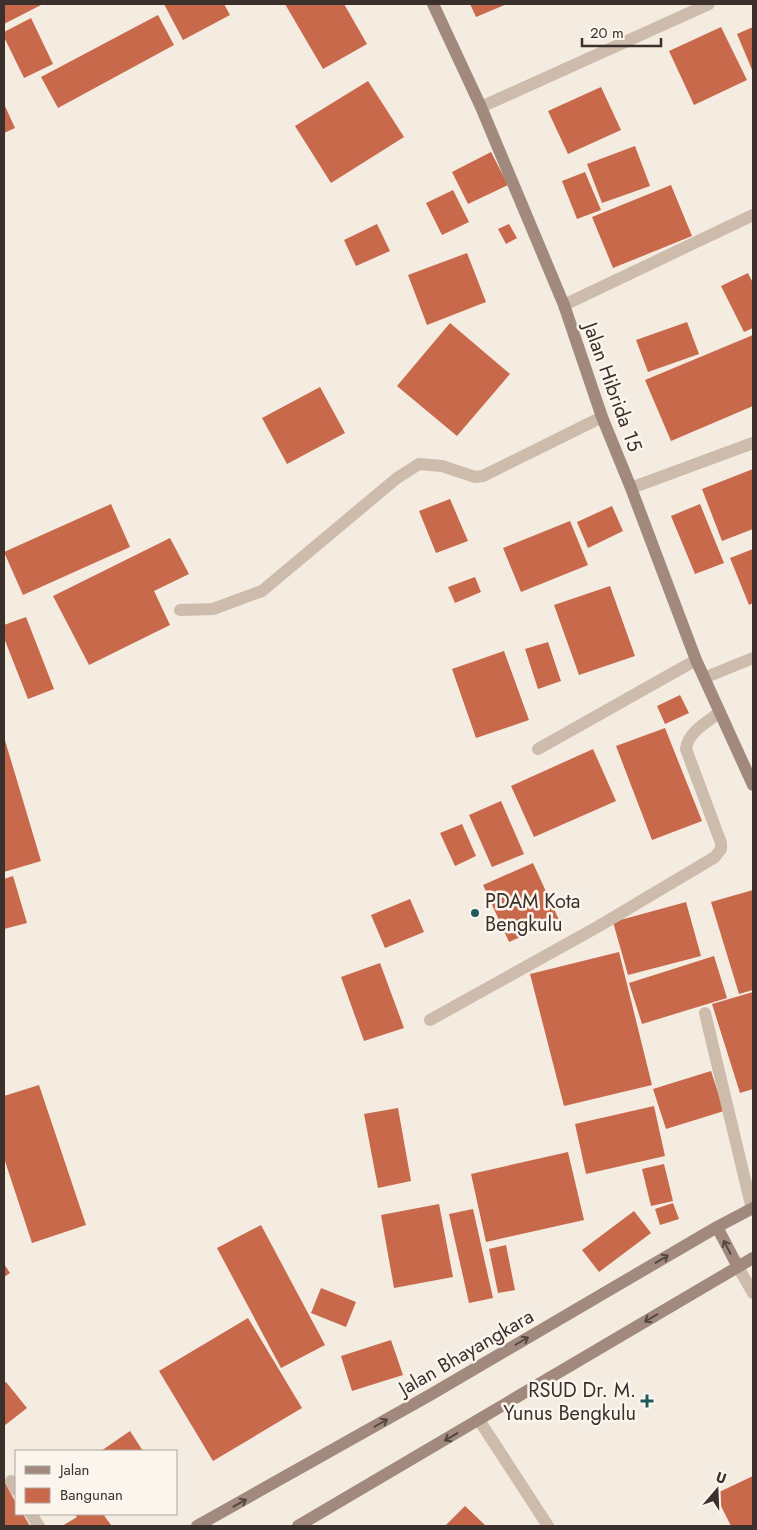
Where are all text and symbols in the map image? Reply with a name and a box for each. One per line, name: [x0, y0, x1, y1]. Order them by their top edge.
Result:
scale bar: [582, 15, 661, 47]
text: 20 m: [590, 22, 624, 44]
street label: Jalan Hibrida 15: [575, 316, 649, 456]
place label: PDAM Kota Bengkulu: [485, 887, 580, 939]
marker: PDAM Kota Bengkulu: [469, 907, 481, 919]
one-way arrow: [722, 1240, 731, 1255]
one-way arrow: [655, 1254, 669, 1264]
street label: Jalan Bhayangkara: [391, 1302, 539, 1404]
one-way arrow: [643, 1313, 658, 1323]
one-way arrow: [514, 1336, 529, 1346]
place label: RSUD Dr. M. Yunus Bengkulu: [503, 1376, 636, 1428]
marker: RSUD Dr. M. Yunus Bengkulu: [640, 1394, 654, 1408]
one-way arrow: [374, 1417, 388, 1427]
one-way arrow: [444, 1432, 458, 1442]
legend: [15, 1450, 178, 1515]
text: Jalan: [58, 1459, 89, 1481]
north arrow: [692, 1465, 742, 1515]
text: U: [713, 1467, 729, 1489]
text: Bangunan: [60, 1484, 123, 1506]
one-way arrow: [233, 1498, 248, 1508]

